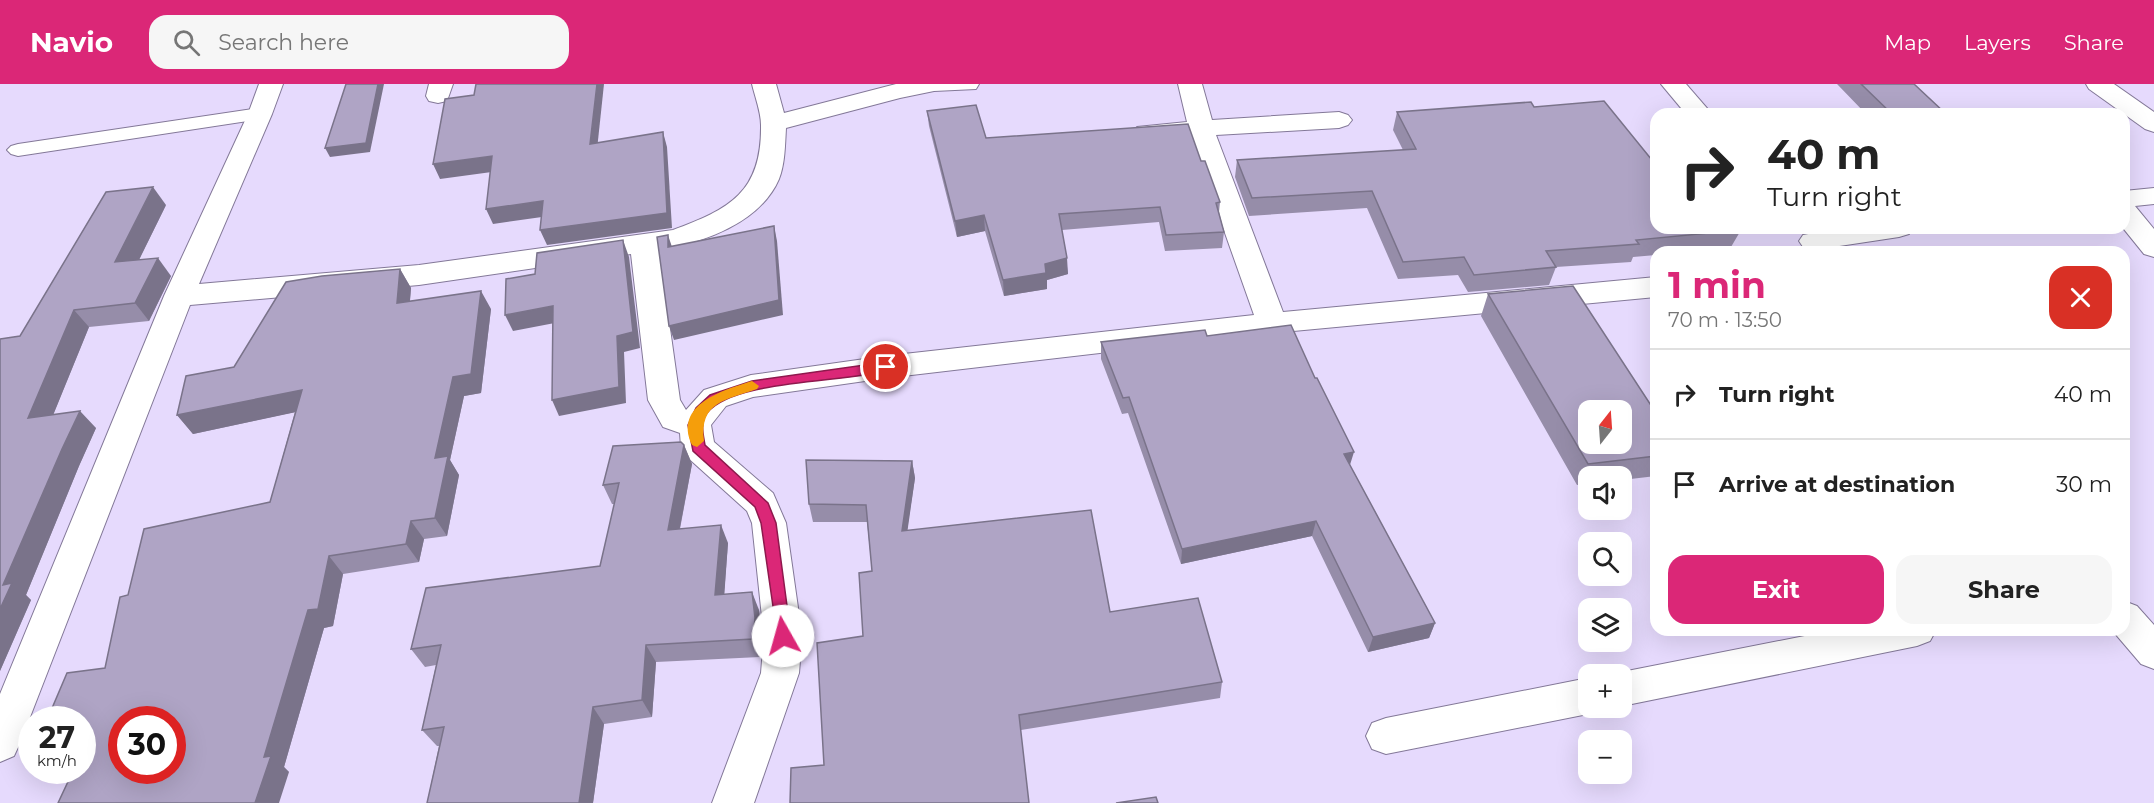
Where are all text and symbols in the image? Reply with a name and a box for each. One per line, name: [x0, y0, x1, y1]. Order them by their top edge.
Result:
search box: [149, 15, 569, 69]
text: Navio: [30, 25, 113, 59]
icon: search: [170, 26, 203, 59]
text: Search here: [218, 29, 349, 56]
text: Map: [1884, 30, 1931, 55]
text: Layers: [1964, 30, 2031, 55]
text: Share: [2064, 30, 2124, 55]
text: 40 m: [1767, 128, 1880, 180]
icon: right: [1668, 132, 1746, 210]
text: Turn right: [1767, 180, 1902, 213]
text: 1 min: [1668, 263, 1766, 307]
button: close: [2049, 266, 2112, 329]
text: 70 m · 13:50: [1668, 308, 1782, 332]
pin: [860, 341, 911, 392]
icon: arrive: [869, 350, 902, 383]
icon: right: [1668, 378, 1701, 411]
text: Turn right: [1719, 381, 1834, 408]
text: 40 m: [2054, 381, 2112, 408]
north arrow: [1578, 400, 1632, 454]
map controls: [1578, 400, 1632, 784]
button: sound: [1578, 466, 1632, 520]
icon: arrive: [1668, 468, 1701, 501]
text: Arrive at destination: [1719, 471, 1955, 498]
text: 30 m: [2056, 471, 2112, 498]
button: search: [1578, 532, 1632, 586]
button: Exit: [1668, 555, 1884, 624]
button: Share: [1896, 555, 2112, 624]
button: layers: [1578, 598, 1632, 652]
position arrow: [751, 604, 815, 668]
button: +: [1578, 664, 1632, 718]
speed limit sign: 30: [108, 706, 186, 784]
text: 27: [39, 719, 75, 756]
button: −: [1578, 730, 1632, 784]
text: km/h: [37, 751, 77, 770]

